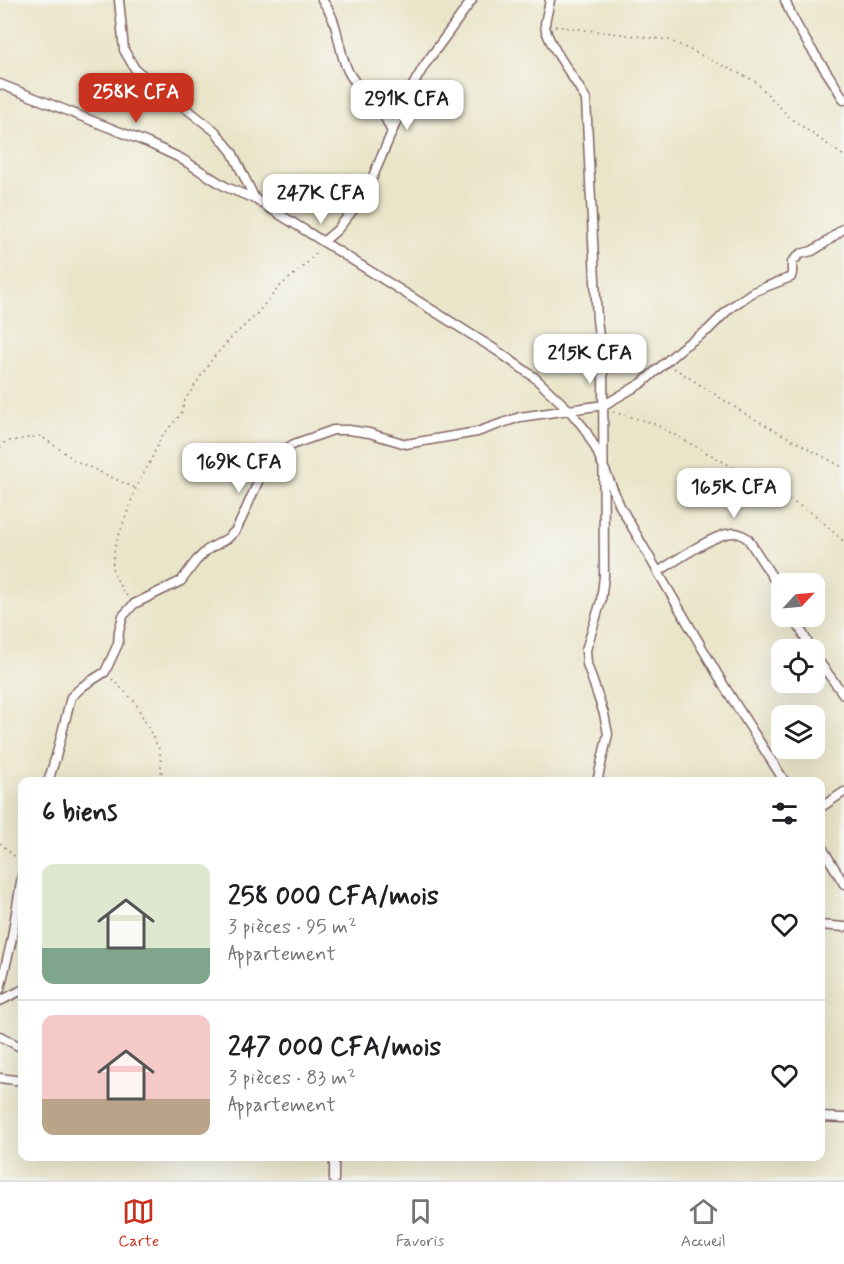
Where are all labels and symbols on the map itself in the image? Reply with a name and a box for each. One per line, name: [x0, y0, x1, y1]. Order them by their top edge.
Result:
pin: 258K CFA: [74, 73, 198, 124]
pin: 291K CFA: [345, 80, 469, 131]
pin: 247K CFA: [259, 174, 383, 225]
pin: 215K CFA: [528, 334, 652, 385]
pin: 169K CFA: [177, 443, 301, 494]
pin: 165K CFA: [672, 468, 796, 519]
north arrow: [771, 573, 825, 627]

